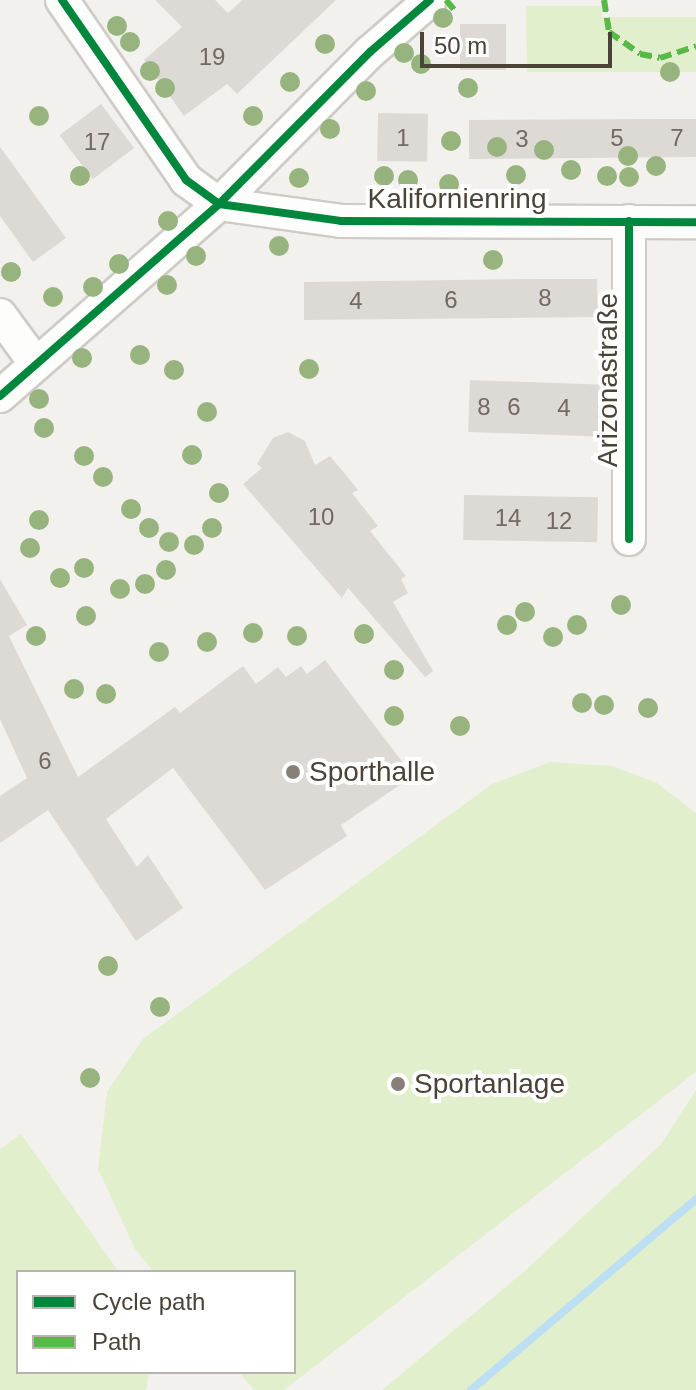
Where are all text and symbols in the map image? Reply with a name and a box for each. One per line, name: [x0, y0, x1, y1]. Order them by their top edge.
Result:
scale bar: [424, 16, 616, 66]
text: 50 m: [434, 32, 487, 59]
house number: 19: [199, 43, 225, 71]
house number: 1: [396, 124, 410, 152]
house number: 5: [610, 124, 624, 152]
house number: 7: [670, 124, 684, 152]
house number: 3: [515, 125, 529, 153]
house number: 17: [84, 128, 110, 156]
street label: Kalifornienring: [368, 182, 546, 216]
house number: 8: [538, 284, 552, 312]
house number: 6: [444, 286, 458, 314]
house number: 4: [349, 287, 363, 315]
street label: Arizonastraße: [591, 293, 625, 467]
house number: 8: [477, 393, 491, 421]
house number: 6: [507, 393, 521, 421]
house number: 4: [557, 394, 571, 422]
house number: 10: [308, 503, 334, 531]
house number: 14: [495, 504, 521, 532]
house number: 12: [546, 507, 572, 535]
house number: 6: [38, 747, 52, 775]
place label: Sporthalle: [309, 755, 435, 789]
marker: Sporthalle: [284, 763, 302, 781]
place label: Sportanlage: [414, 1067, 565, 1101]
marker: Sportanlage: [389, 1075, 407, 1093]
legend: [16, 1270, 296, 1374]
text: Cycle path: [92, 1288, 205, 1315]
text: Path: [92, 1328, 141, 1355]

